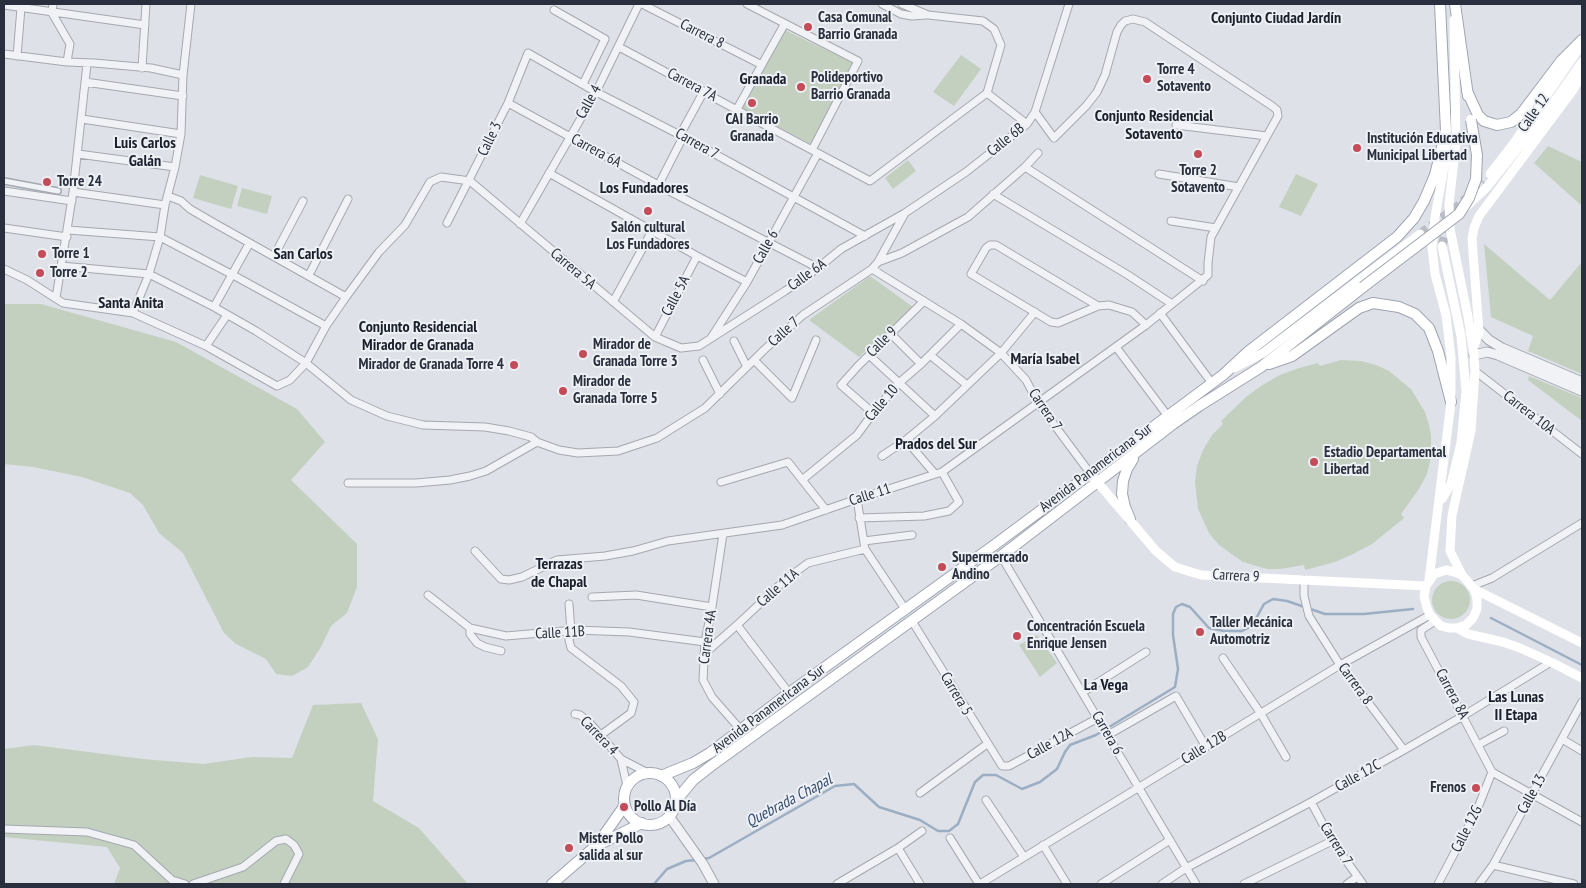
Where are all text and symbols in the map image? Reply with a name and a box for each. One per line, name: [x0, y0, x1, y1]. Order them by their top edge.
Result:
district label: Conjunto Ciudad Jardín: [1211, 8, 1341, 28]
place label: Casa Comunal Barrio Granada: [818, 9, 897, 44]
street label: Carrera 8: [677, 15, 727, 53]
marker: Casa Comunal Barrio Granada: [802, 21, 814, 33]
place label: Torre 4 Sotavento: [1157, 61, 1211, 96]
street label: Carrera 7A: [664, 64, 720, 106]
district label: Granada: [740, 69, 786, 89]
place label: Polideportivo Barrio Granada: [811, 69, 890, 104]
marker: Torre 4 Sotavento: [1141, 73, 1153, 85]
marker: Polideportivo Barrio Granada: [795, 81, 807, 93]
street label: Calle 4: [572, 82, 606, 122]
street label: Calle 12: [1514, 90, 1554, 136]
marker: CAI Barrio Granada: [746, 97, 758, 109]
district label: Conjunto Residencial Sotavento: [1095, 106, 1213, 144]
place label: CAI Barrio Granada: [726, 111, 778, 146]
street label: Calle 3: [474, 119, 506, 159]
street label: Calle 6B: [984, 120, 1028, 160]
street label: Carrera 7: [672, 125, 722, 163]
street label: Carrera 6A: [568, 130, 624, 172]
place label: Institución Educativa Municipal Libertad: [1367, 130, 1478, 165]
district label: Luis Carlos Galán: [114, 133, 176, 171]
marker: Institución Educativa Municipal Libertad: [1351, 142, 1363, 154]
marker: Torre 2 Sotavento: [1192, 148, 1204, 160]
place label: Torre 2 Sotavento: [1171, 162, 1225, 197]
place label: Torre 24: [57, 173, 102, 191]
marker: Torre 24: [41, 176, 53, 188]
district label: Los Fundadores: [600, 178, 688, 198]
marker: Salón cultural Los Fundadores: [642, 205, 654, 217]
place label: Salón cultural Los Fundadores: [607, 219, 689, 254]
street label: Calle 6: [749, 227, 783, 267]
district label: San Carlos: [273, 244, 333, 264]
place label: Torre 1: [52, 245, 90, 263]
street label: Carrera 5A: [546, 245, 600, 293]
marker: Torre 1: [36, 248, 48, 260]
street label: Calle 6A: [784, 255, 830, 295]
place label: Torre 2: [50, 264, 88, 282]
marker: Torre 2: [34, 267, 46, 279]
street label: Calle 5A: [658, 273, 694, 319]
district label: Santa Anita: [98, 293, 164, 313]
street label: Calle 7: [765, 313, 803, 351]
district label: Conjunto Residencial Mirador de Granada: [359, 317, 477, 355]
street label: Calle 9: [863, 323, 901, 361]
place label: Mirador de Granada Torre 3: [593, 336, 678, 371]
marker: Mirador de Granada Torre 3: [577, 348, 589, 360]
district label: María Isabel: [1010, 349, 1080, 369]
place label: Mirador de Granada Torre 4: [358, 356, 504, 374]
marker: Mirador de Granada Torre 4: [508, 359, 520, 371]
place label: Mirador de Granada Torre 5: [573, 373, 658, 408]
street label: Calle 10: [861, 381, 903, 425]
marker: Mirador de Granada Torre 5: [557, 385, 569, 397]
street label: Carrera 7: [1024, 385, 1066, 435]
street label: Carrera 10A: [1499, 387, 1559, 439]
street label: Avenida Panamericana Sur: [1036, 420, 1156, 516]
district label: Prados del Sur: [895, 434, 977, 454]
place label: Estadio Departamental Libertad: [1324, 444, 1446, 479]
marker: Estadio Departamental Libertad: [1308, 456, 1320, 468]
street label: Calle 11: [847, 480, 893, 510]
place label: Supermercado Andino: [952, 549, 1028, 584]
district label: Terrazas de Chapal: [531, 554, 587, 592]
marker: Supermercado Andino: [936, 561, 948, 573]
street label: Calle 11A: [753, 565, 803, 611]
street label: Carrera 9: [1212, 566, 1260, 586]
street label: Carrera 4A: [695, 609, 721, 665]
place label: Taller Mecánica Automotriz: [1210, 614, 1293, 649]
place label: Concentración Escuela Enrique Jensen: [1027, 618, 1145, 653]
street label: Calle 11B: [535, 623, 585, 643]
marker: Taller Mecánica Automotriz: [1194, 626, 1206, 638]
marker: Concentración Escuela Enrique Jensen: [1011, 630, 1023, 642]
street label: Carrera 8: [1334, 660, 1376, 708]
street label: Avenida Panamericana Sur: [709, 661, 829, 757]
street label: Carrera 8A: [1431, 666, 1473, 722]
street label: Carrera 5: [936, 669, 976, 719]
district label: La Vega: [1084, 675, 1128, 695]
district label: Las Lunas II Etapa: [1488, 687, 1544, 725]
street label: Carrera 6: [1087, 708, 1127, 758]
street label: Carrera 4: [576, 713, 622, 759]
street label: Calle 12A: [1024, 724, 1076, 764]
street label: Calle 12B: [1178, 728, 1230, 768]
street label: Calle 12C: [1332, 756, 1384, 796]
water label: Quebrada Chapal: [743, 770, 835, 832]
street label: Calle 13: [1514, 771, 1550, 817]
place label: Frenos: [1430, 779, 1466, 797]
marker: Frenos: [1470, 782, 1482, 794]
place label: Pollo Al Día: [634, 798, 696, 816]
marker: Pollo Al Día: [618, 801, 630, 813]
street label: Calle 12G: [1448, 803, 1486, 855]
street label: Carrera 7: [1316, 819, 1356, 869]
place label: Mister Pollo salida al sur: [579, 830, 643, 865]
marker: Mister Pollo salida al sur: [563, 842, 575, 854]

